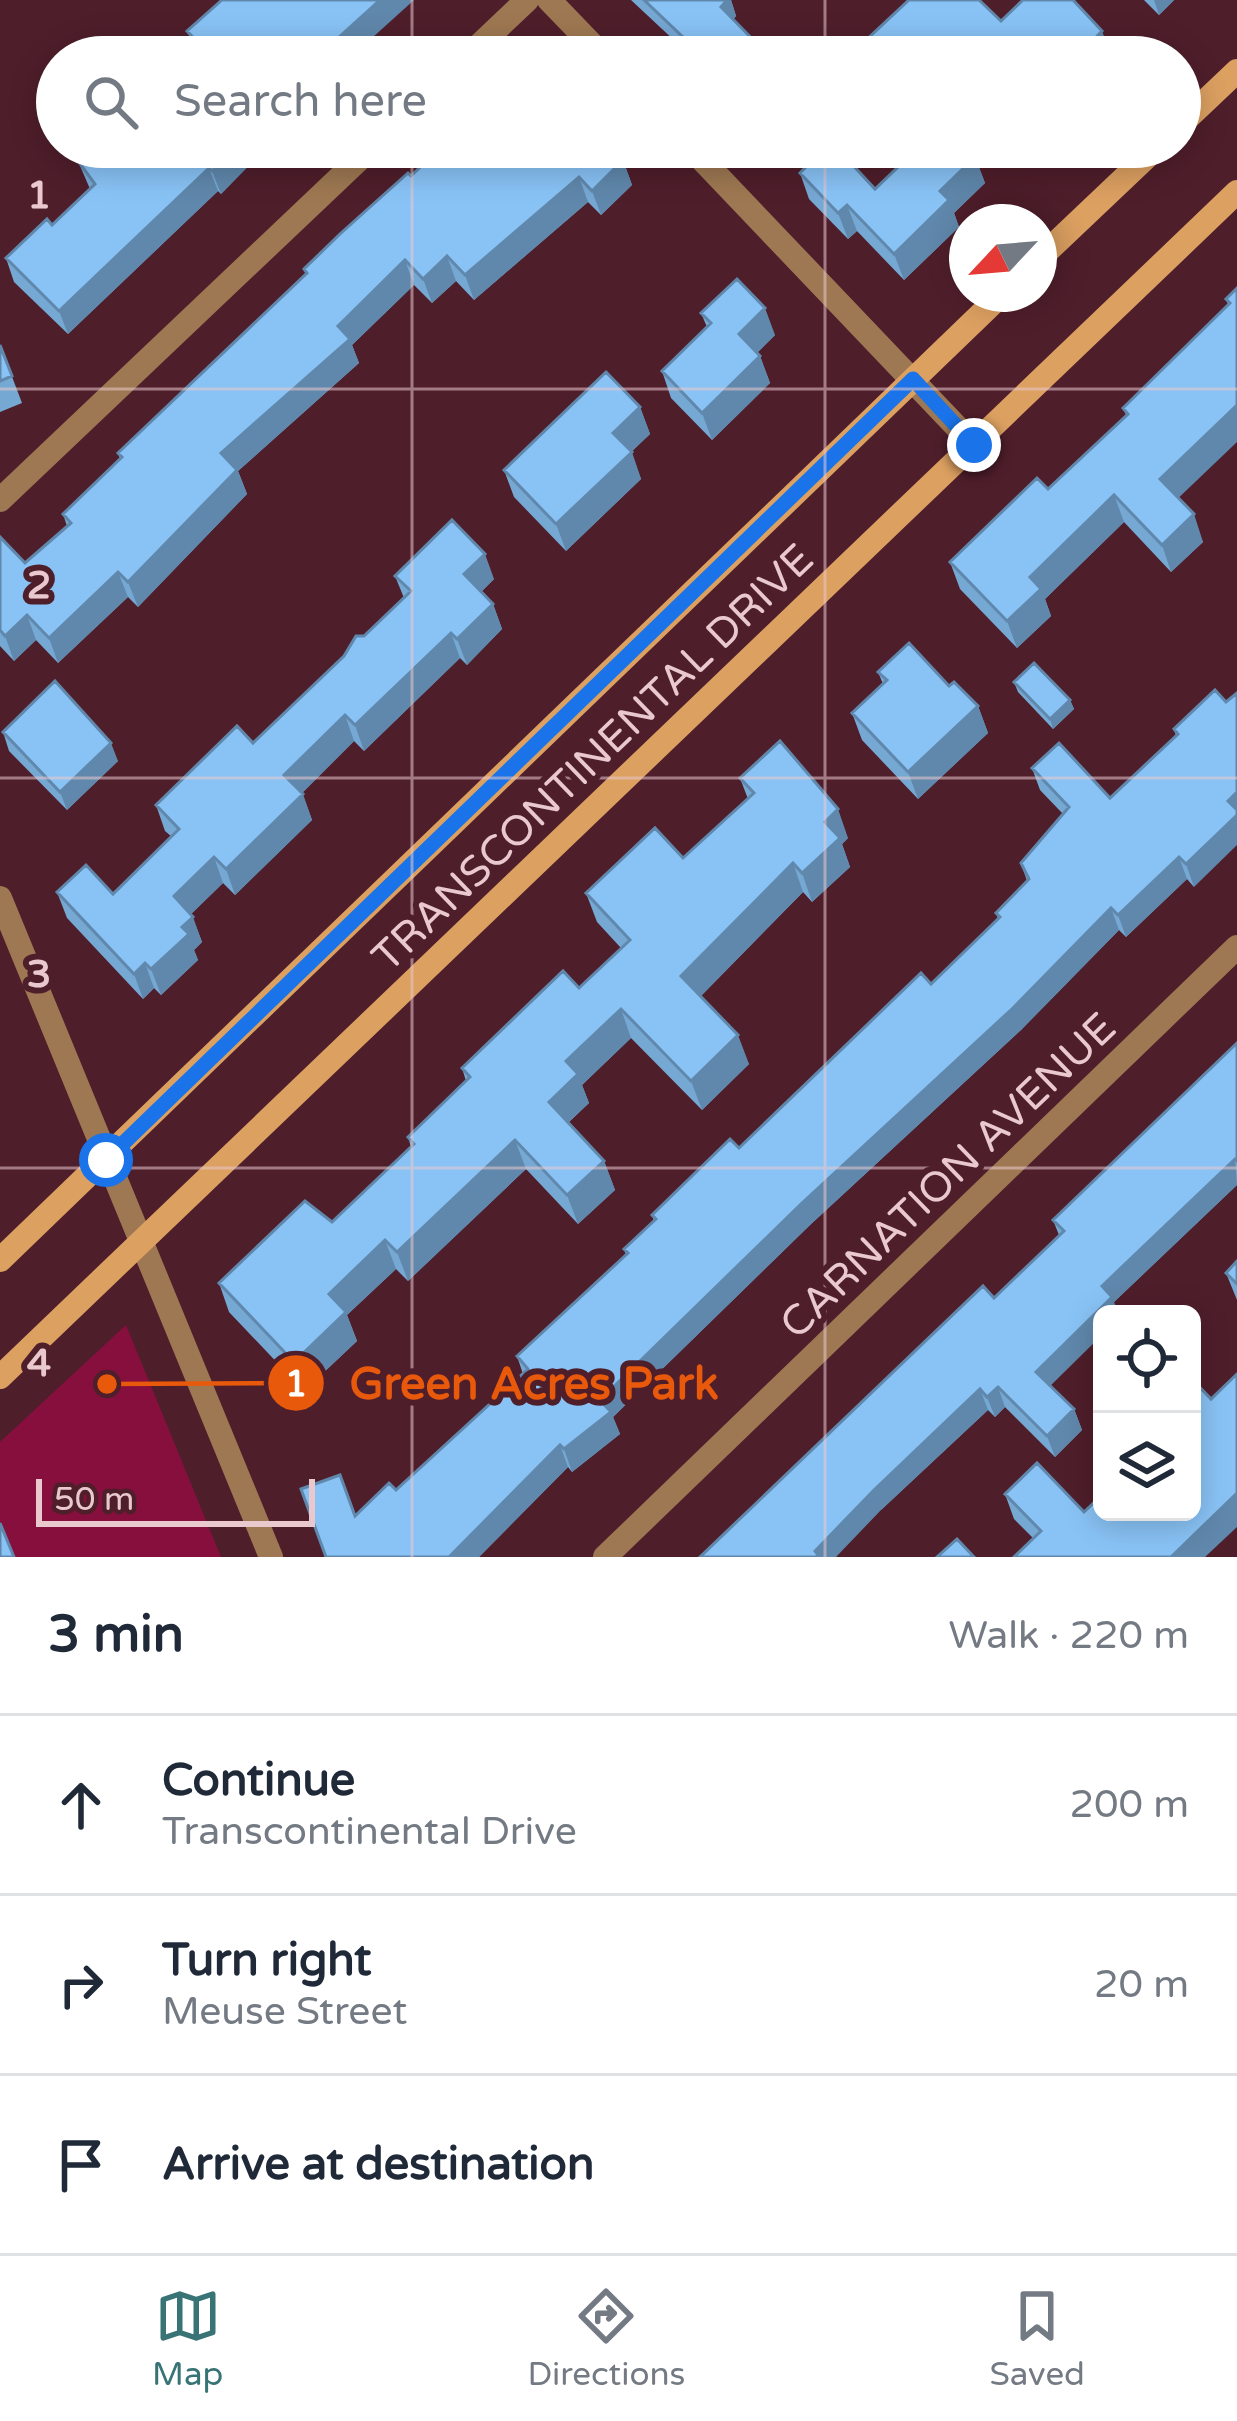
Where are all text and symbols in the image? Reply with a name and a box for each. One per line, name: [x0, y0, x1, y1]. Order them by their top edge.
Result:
search box: [36, 36, 1201, 168]
icon: search: [78, 69, 144, 135]
text: Search here: [174, 75, 427, 129]
text: 1: [27, 172, 51, 219]
north arrow: [949, 204, 1057, 312]
route end: [947, 418, 1001, 472]
street label: TRANSCONTINENTAL DRIVE: [362, 534, 824, 982]
text: 2: [27, 562, 51, 609]
text: 3: [27, 951, 51, 998]
street label: CARNATION AVENUE: [770, 1002, 1127, 1350]
route start: [79, 1133, 133, 1187]
map controls: [1093, 1305, 1201, 1521]
button: locate: [1093, 1305, 1201, 1413]
text: 4: [27, 1340, 51, 1387]
callout: Green Acres Park: [266, 1343, 743, 1424]
text: Green Acres Park: [349, 1358, 719, 1412]
text: 1: [285, 1363, 307, 1406]
button: layers: [1093, 1413, 1201, 1521]
scale bar: [36, 1473, 315, 1526]
text: 50 m: [54, 1480, 134, 1519]
text: 3 min: [48, 1604, 184, 1666]
text: Walk · 220 m: [948, 1612, 1189, 1659]
text: Continue: [162, 1754, 355, 1808]
icon: ahead: [48, 1772, 114, 1838]
text: 200 m: [1070, 1781, 1189, 1828]
text: Transcontinental Drive: [162, 1808, 577, 1855]
text: Turn right: [162, 1934, 371, 1988]
icon: right: [48, 1952, 114, 2018]
text: 20 m: [1094, 1961, 1189, 2008]
text: Meuse Street: [162, 1988, 407, 2035]
icon: arrive: [48, 2132, 114, 2198]
text: Arrive at destination: [162, 2138, 594, 2192]
tab: Map: [152, 2283, 223, 2394]
tab: Directions: [527, 2283, 685, 2394]
tab: Saved: [990, 2283, 1085, 2394]

